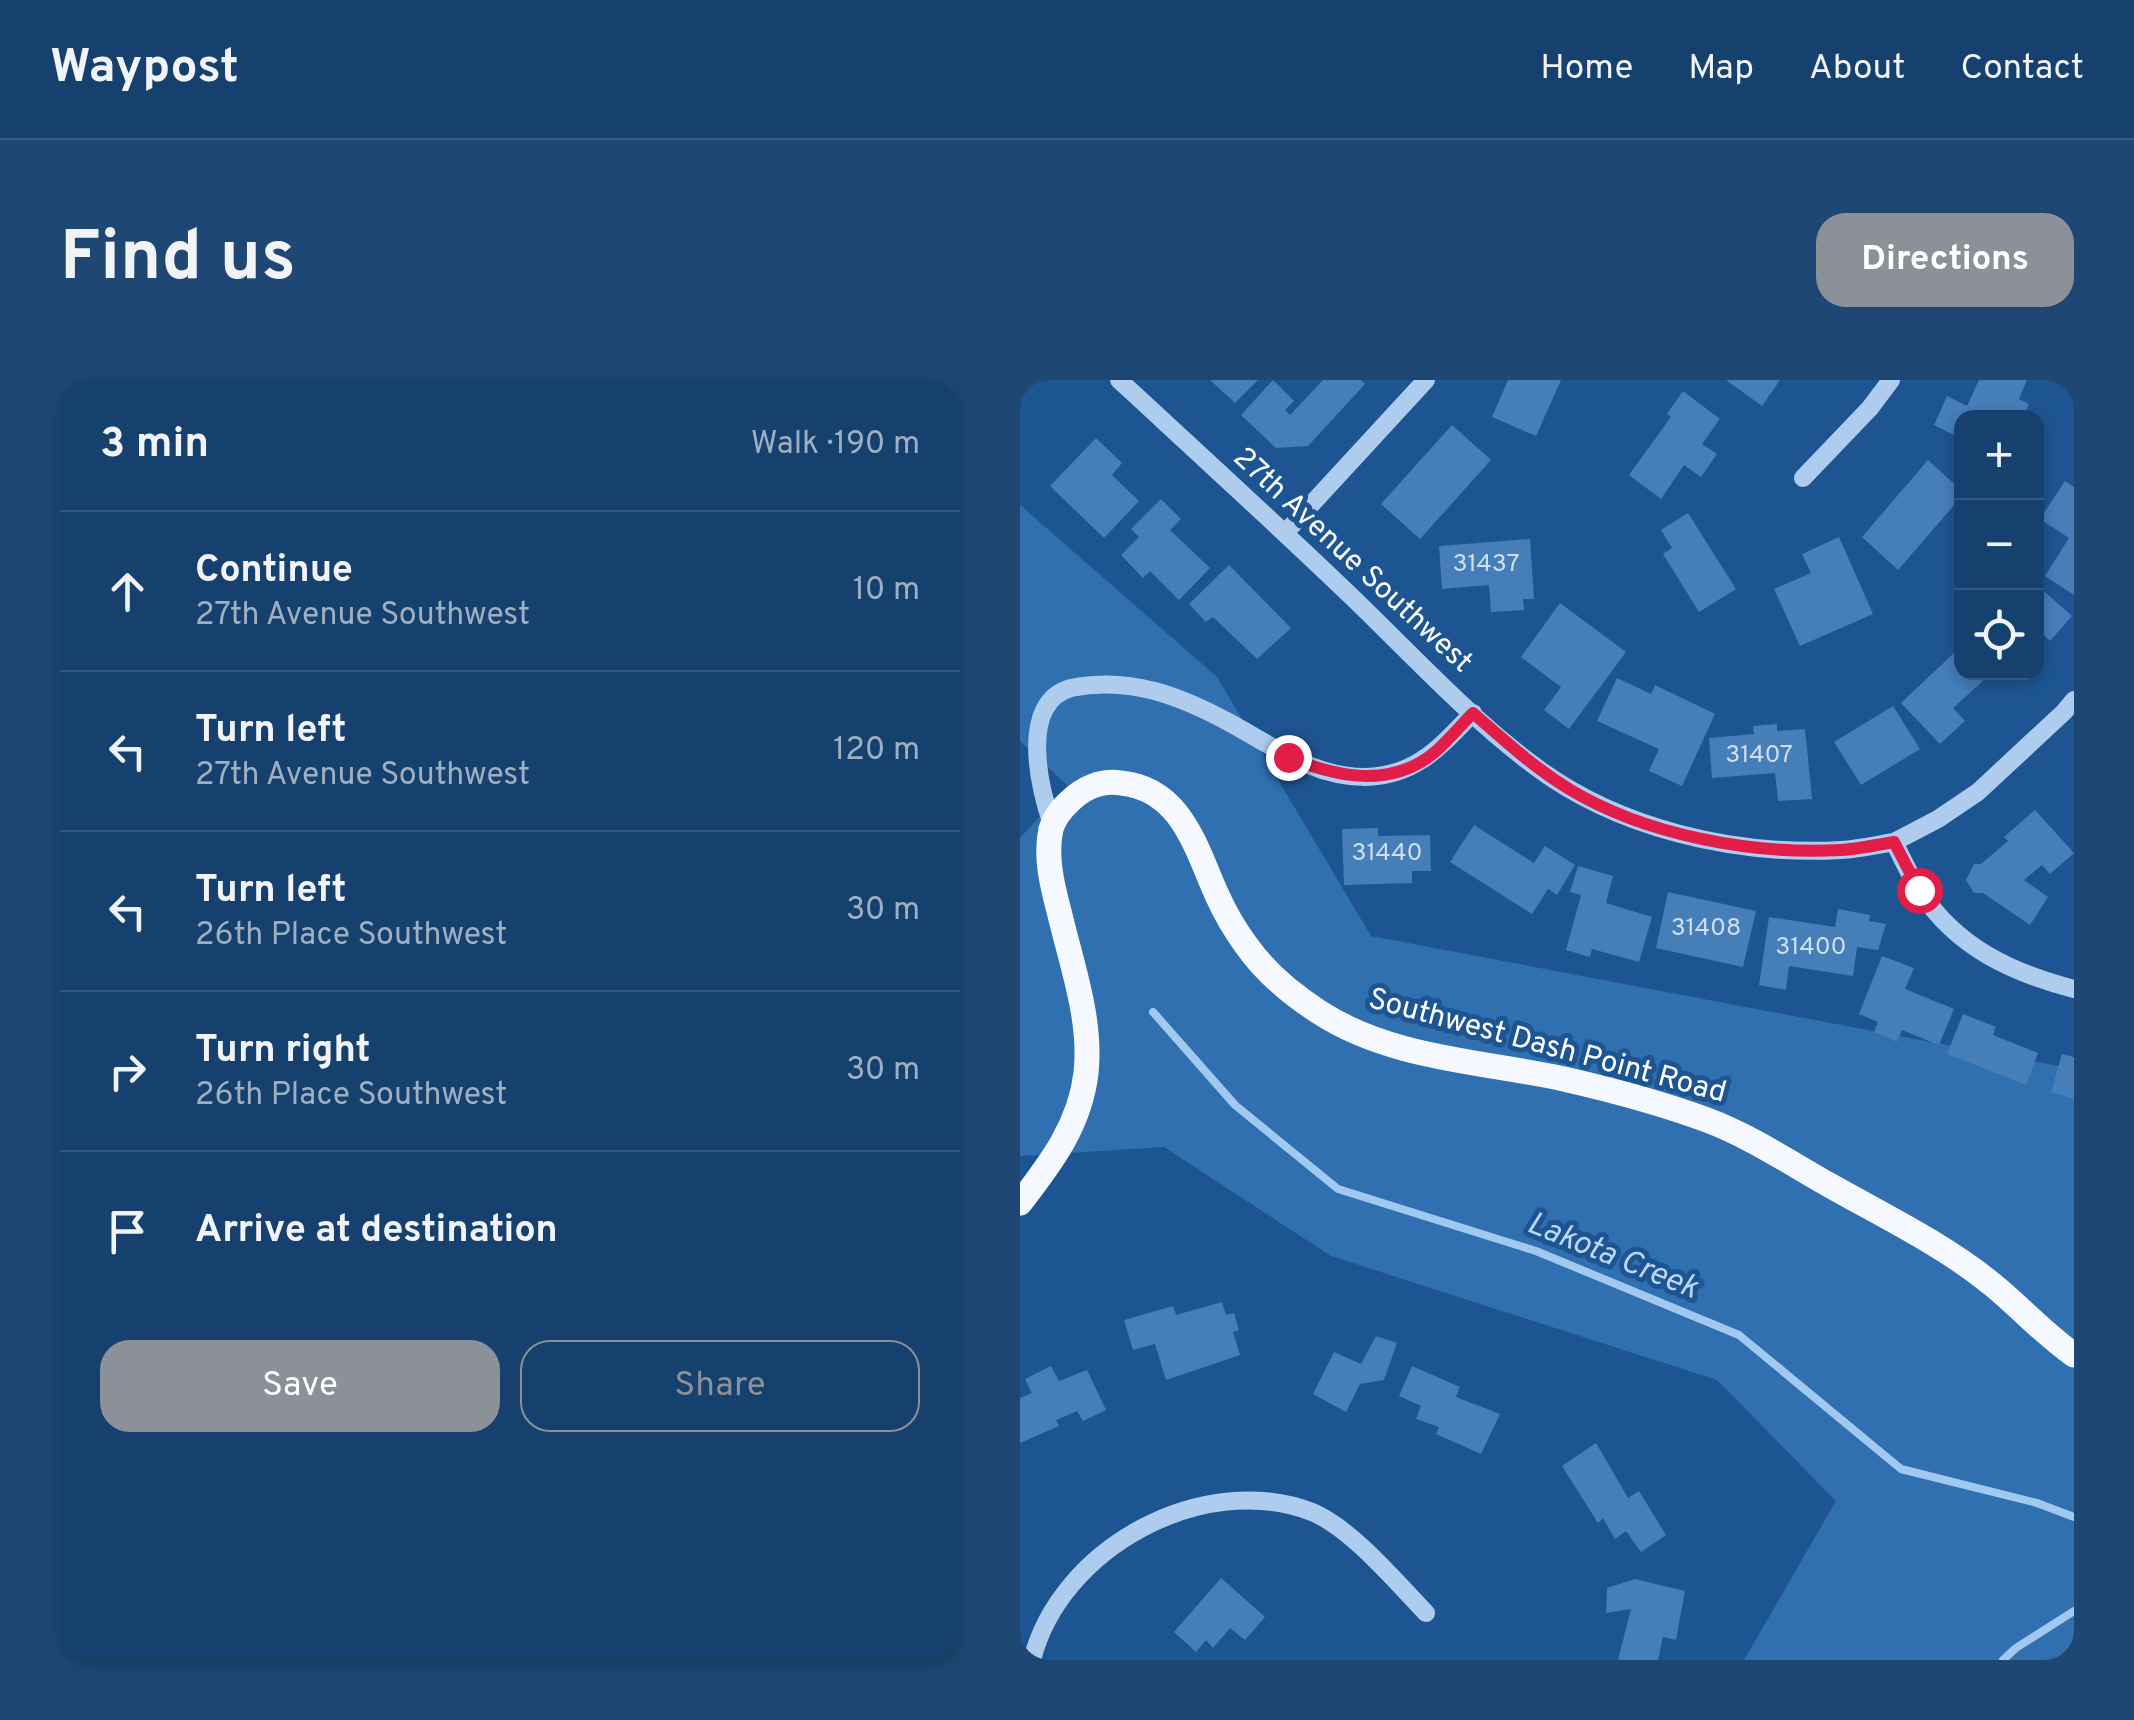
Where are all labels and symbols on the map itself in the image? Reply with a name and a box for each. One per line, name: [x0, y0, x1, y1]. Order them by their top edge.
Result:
street label: 27th Avenue Southwest: [1225, 440, 1479, 682]
house number: 31437: [1452, 549, 1520, 581]
route end: [1266, 735, 1312, 781]
house number: 31407: [1725, 740, 1793, 772]
house number: 31440: [1352, 838, 1422, 870]
route start: [1897, 868, 1943, 914]
house number: 31408: [1671, 913, 1741, 945]
house number: 31400: [1775, 932, 1847, 964]
street label: Southwest Dash Point Road: [1364, 981, 1730, 1113]
water label: Lakota Creek: [1521, 1205, 1704, 1310]

